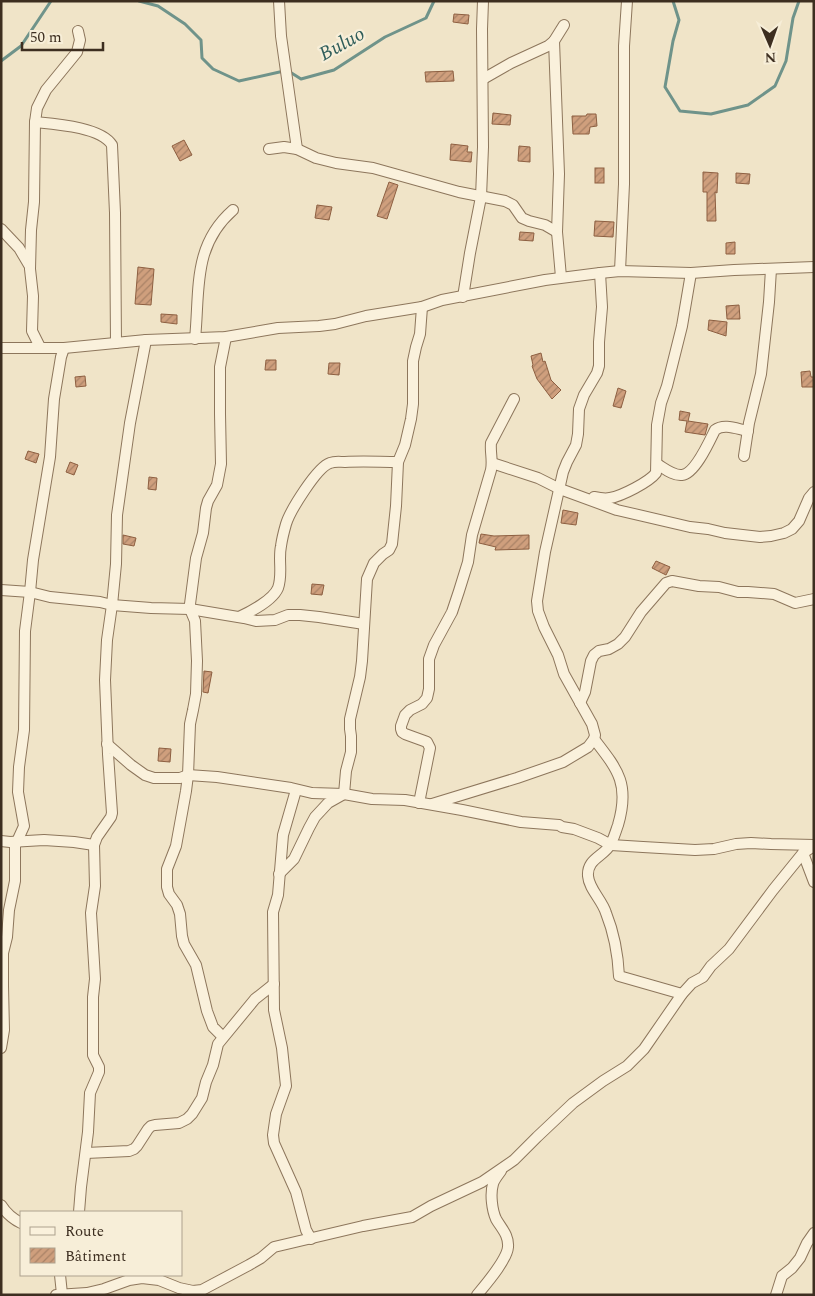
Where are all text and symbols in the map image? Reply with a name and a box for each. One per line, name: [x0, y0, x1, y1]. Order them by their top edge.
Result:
water label: Buluo: [313, 19, 371, 69]
scale bar: [22, 20, 104, 52]
north arrow: [745, 20, 795, 70]
text: 50 m: [30, 26, 62, 49]
text: N: [764, 47, 777, 68]
legend: [20, 1211, 182, 1276]
text: Route: [65, 1220, 104, 1243]
text: Bâtiment: [65, 1245, 126, 1268]

